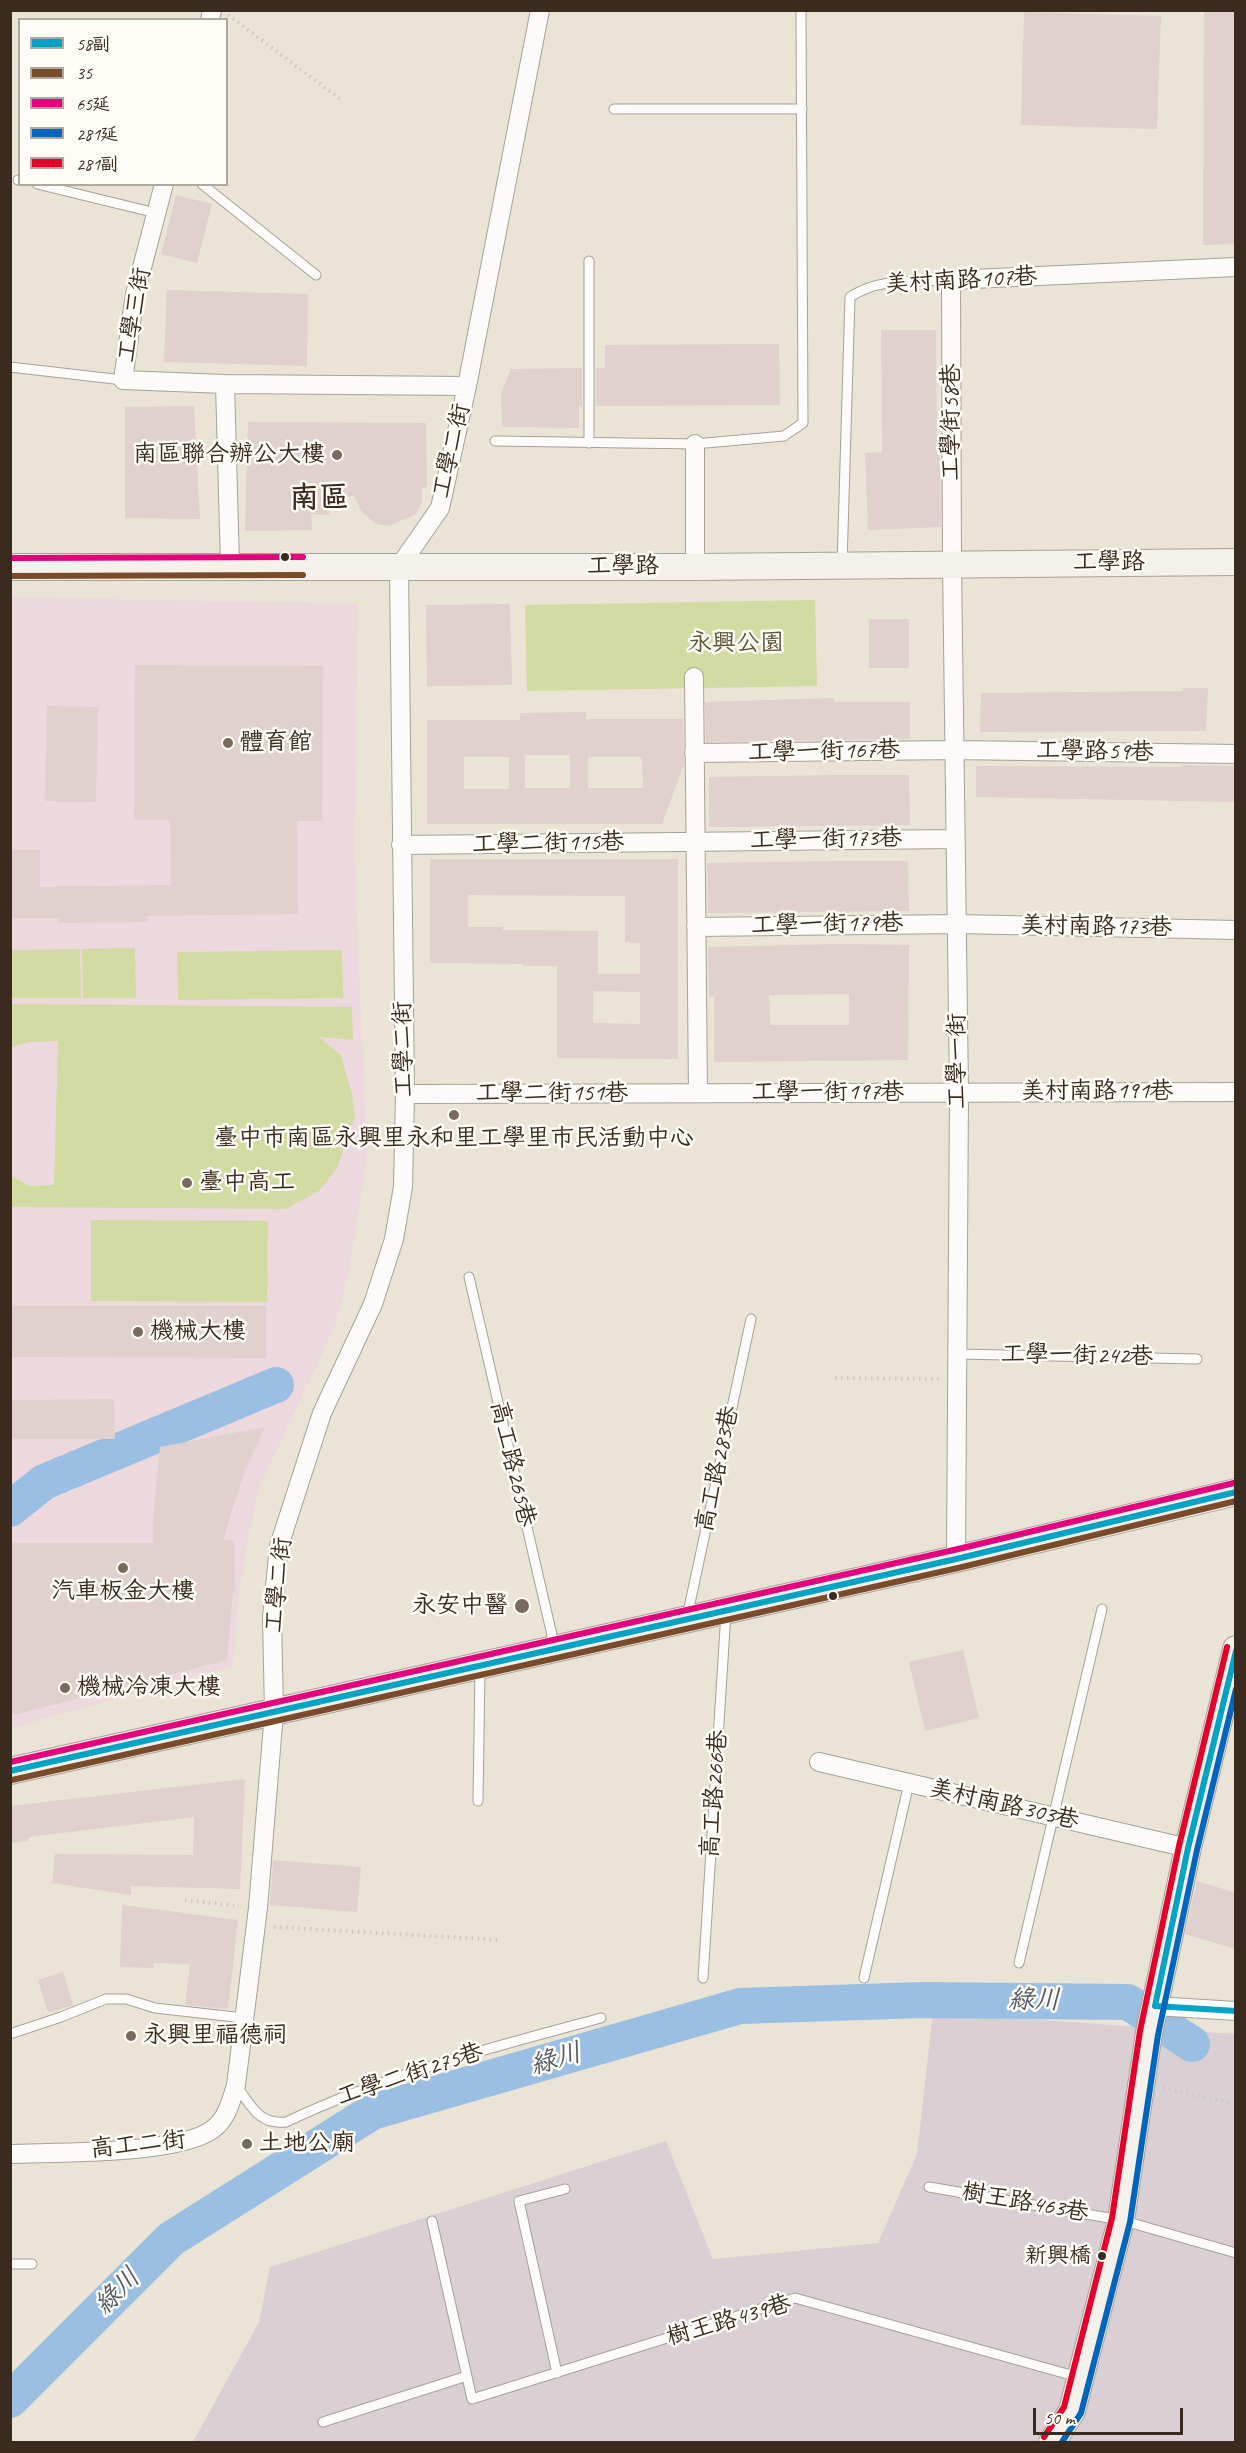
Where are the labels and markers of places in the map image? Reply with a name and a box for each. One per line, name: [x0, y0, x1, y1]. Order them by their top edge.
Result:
place label: 南區聯合辦公大樓: [133, 441, 325, 469]
marker: 南區聯合辦公大樓: [330, 448, 344, 462]
unlabelled marker: [279, 551, 291, 563]
place label: 體育館: [240, 729, 312, 757]
marker: 體育館: [221, 736, 235, 750]
marker: 臺中市南區永興里永和里工學里市民活動中心: [447, 1108, 461, 1122]
place label: 臺中市南區永興里永和里工學里市民活動中心: [214, 1125, 694, 1153]
place label: 臺中高工: [199, 1169, 295, 1197]
marker: 臺中高工: [180, 1176, 194, 1190]
place label: 機械大樓: [150, 1318, 246, 1346]
marker: 機械大樓: [131, 1325, 145, 1339]
marker: 汽車板金大樓: [116, 1561, 130, 1575]
place label: 汽車板金大樓: [51, 1578, 195, 1606]
unlabelled marker: [827, 1590, 839, 1602]
place label: 永安中醫: [412, 1592, 508, 1620]
marker: 永安中醫: [513, 1597, 531, 1615]
place label: 機械冷凍大樓: [77, 1674, 221, 1702]
marker: 機械冷凍大樓: [58, 1681, 72, 1695]
place label: 永興里福德祠: [143, 2022, 287, 2050]
marker: 永興里福德祠: [124, 2029, 138, 2043]
place label: 土地公廟: [259, 2130, 355, 2158]
marker: 土地公廟: [240, 2137, 254, 2151]
place label: 新興橋: [1025, 2243, 1091, 2269]
marker: 新興橋: [1096, 2250, 1108, 2262]

